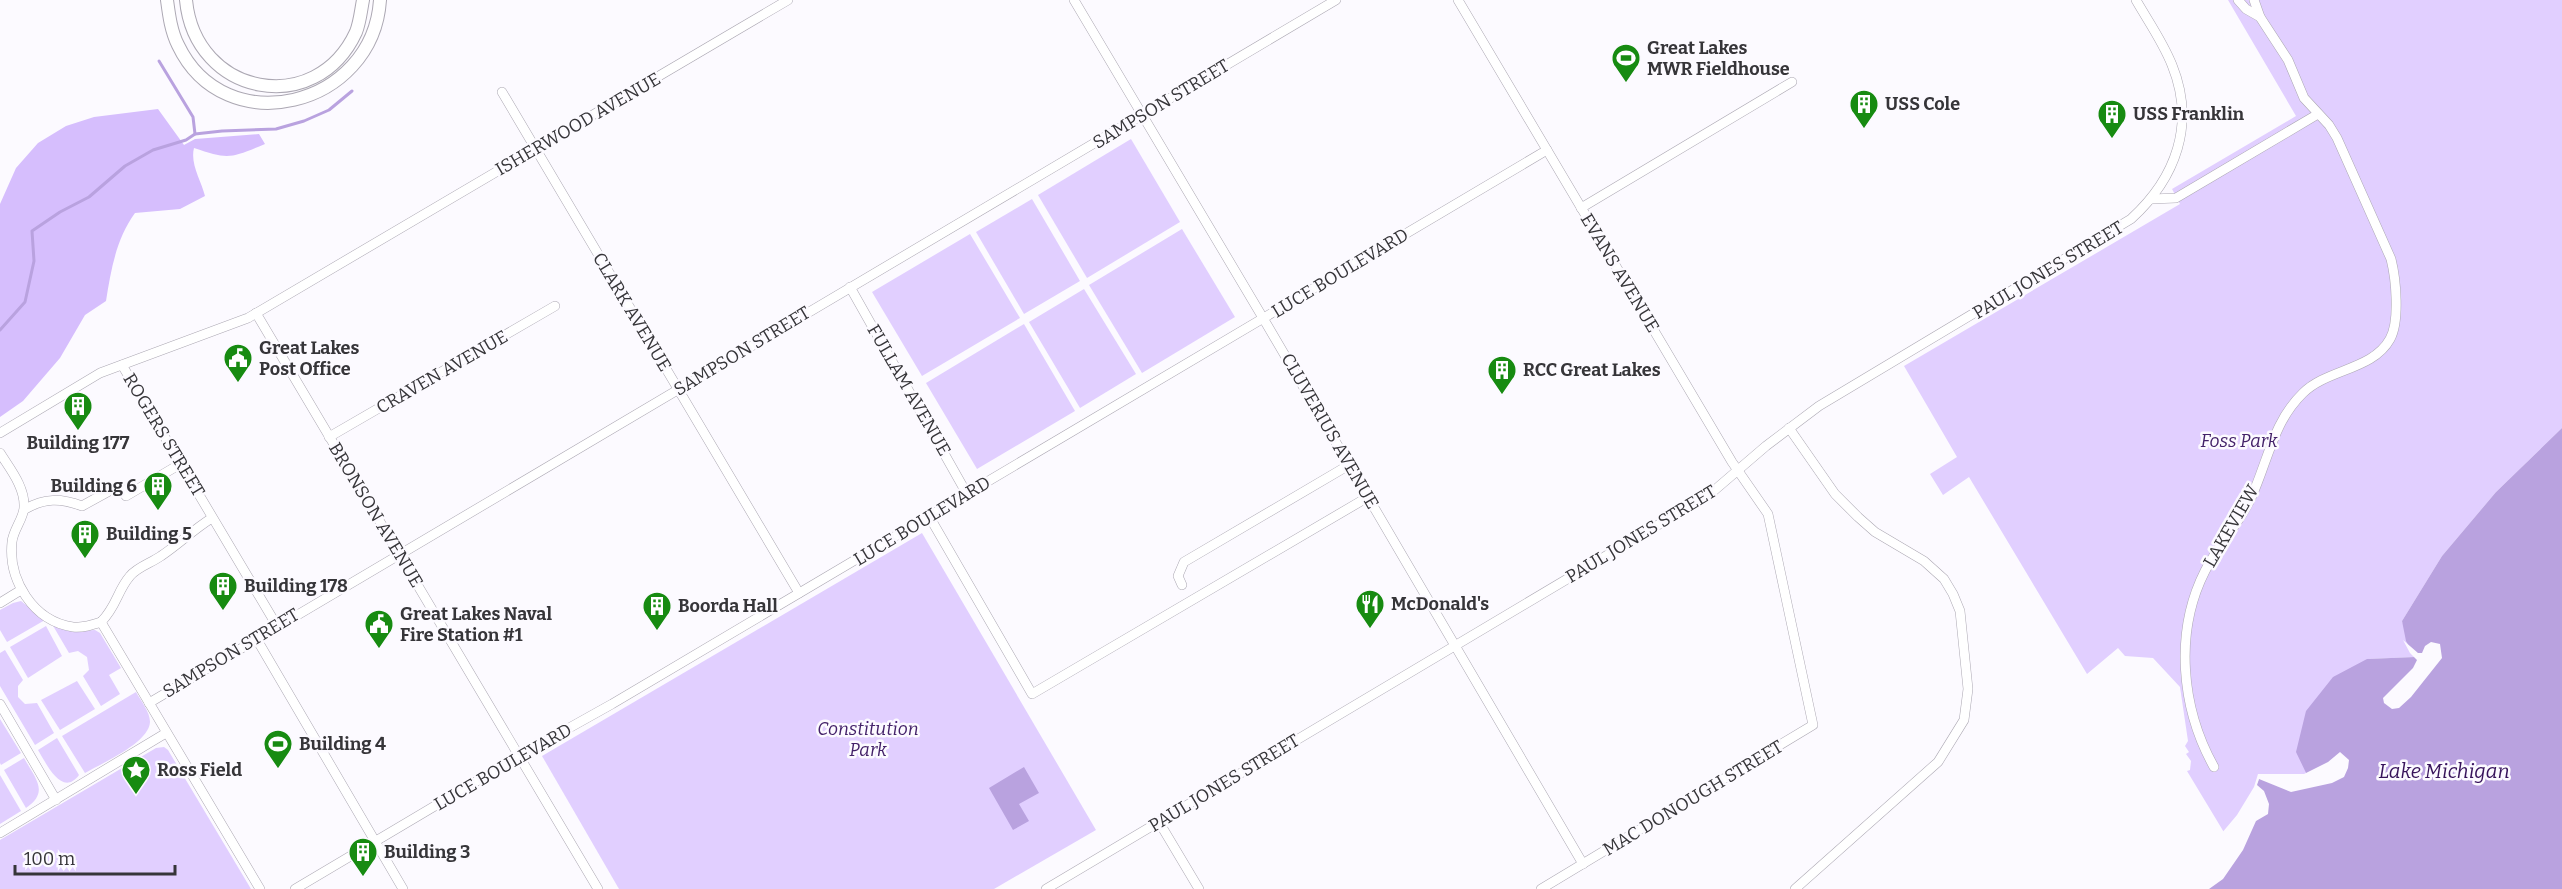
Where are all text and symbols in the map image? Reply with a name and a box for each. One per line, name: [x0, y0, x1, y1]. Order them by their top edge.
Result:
place label: Great Lakes MWR Fieldhouse: [1647, 37, 1790, 80]
sports icon: Great Lakes MWR Fieldhouse: [1610, 42, 1642, 84]
street label: SAMPSON STREET: [1089, 54, 1234, 153]
street label: ISHERWOOD AVENUE: [492, 68, 664, 180]
building icon: USS Cole: [1848, 88, 1880, 130]
place label: USS Cole: [1885, 93, 1960, 115]
building icon: USS Franklin: [2096, 98, 2128, 140]
place label: USS Franklin: [2133, 103, 2245, 125]
street label: EVANS AVENUE: [1576, 209, 1664, 337]
street label: PAUL JONES STREET: [1969, 216, 2128, 324]
street label: LUCE BOULEVARD: [1268, 224, 1412, 322]
street label: CLARK AVENUE: [588, 249, 676, 375]
street label: SAMPSON STREET: [670, 301, 815, 400]
street label: FULLAM AVENUE: [862, 320, 956, 460]
street label: CRAVEN AVENUE: [372, 325, 512, 419]
place label: Great Lakes Post Office: [259, 337, 359, 380]
public building icon: Great Lakes Post Office: [222, 342, 254, 384]
street label: CLUVERIUS AVENUE: [1276, 349, 1384, 513]
building icon: RCC Great Lakes: [1486, 354, 1518, 396]
place label: RCC Great Lakes: [1523, 359, 1661, 381]
street label: ROGERS STREET: [119, 369, 210, 501]
building icon: Building 177: [62, 390, 94, 432]
park label: Foss Park: [2200, 430, 2278, 452]
place label: Building 177: [26, 432, 130, 454]
street label: BRONSON AVENUE: [324, 439, 428, 591]
building icon: Building 6: [142, 470, 174, 512]
street label: LUCE BOULEVARD: [850, 472, 994, 570]
place label: Building 6: [50, 475, 137, 497]
street label: PAUL JONES STREET: [1562, 480, 1721, 588]
street label: LAKEVIEW: [2198, 480, 2264, 571]
building icon: Building 5: [69, 518, 101, 560]
place label: Building 5: [106, 523, 192, 545]
building icon: Building 178: [207, 570, 239, 612]
place label: Building 178: [244, 575, 348, 597]
restaurant icon: McDonald's: [1354, 588, 1386, 630]
building icon: Boorda Hall: [641, 590, 673, 632]
place label: McDonald's: [1391, 593, 1489, 615]
place label: Boorda Hall: [678, 595, 778, 617]
street label: SAMPSON STREET: [159, 603, 304, 702]
place label: Great Lakes Naval Fire Station #1: [400, 603, 552, 646]
public building icon: Great Lakes Naval Fire Station #1: [363, 608, 395, 650]
park label: Constitution Park: [817, 718, 919, 761]
street label: LUCE BOULEVARD: [430, 719, 576, 815]
sports icon: Building 4: [262, 728, 294, 770]
street label: PAUL JONES STREET: [1145, 729, 1304, 837]
place label: Building 4: [299, 733, 386, 755]
street label: MAC DONOUGH STREET: [1599, 735, 1787, 860]
place icon: Ross Field: [120, 754, 152, 796]
place label: Ross Field: [157, 759, 242, 781]
water label: Lake Michigan: [2378, 759, 2510, 783]
building icon: Building 3: [347, 836, 379, 878]
scale bar: [15, 838, 176, 876]
place label: Building 3: [384, 841, 470, 863]
text: 100 m: [24, 848, 75, 870]

